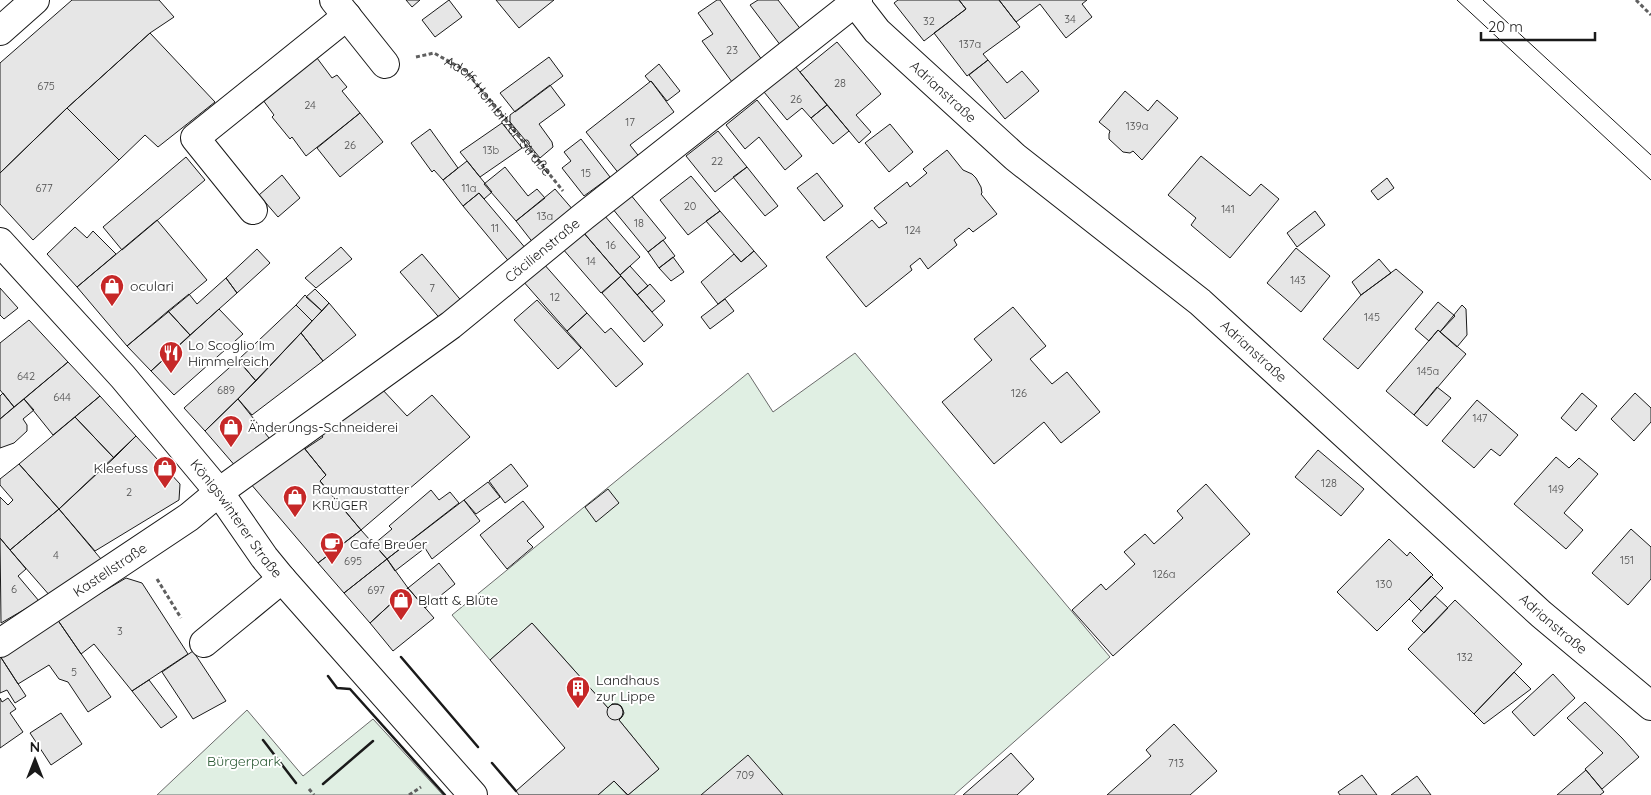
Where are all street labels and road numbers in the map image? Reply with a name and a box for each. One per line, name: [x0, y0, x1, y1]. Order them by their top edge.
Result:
street label: Adolf-Hombitzer-Straße: [442, 52, 556, 180]
street label: Adrianstraße: [906, 57, 980, 127]
street label: Cäcilienstraße: [501, 214, 583, 286]
street label: Adrianstraße: [1217, 316, 1291, 386]
street label: Königswinterer Straße: [186, 455, 286, 582]
street label: Kastellstraße: [69, 539, 150, 601]
street label: Adrianstraße: [1516, 590, 1591, 658]

